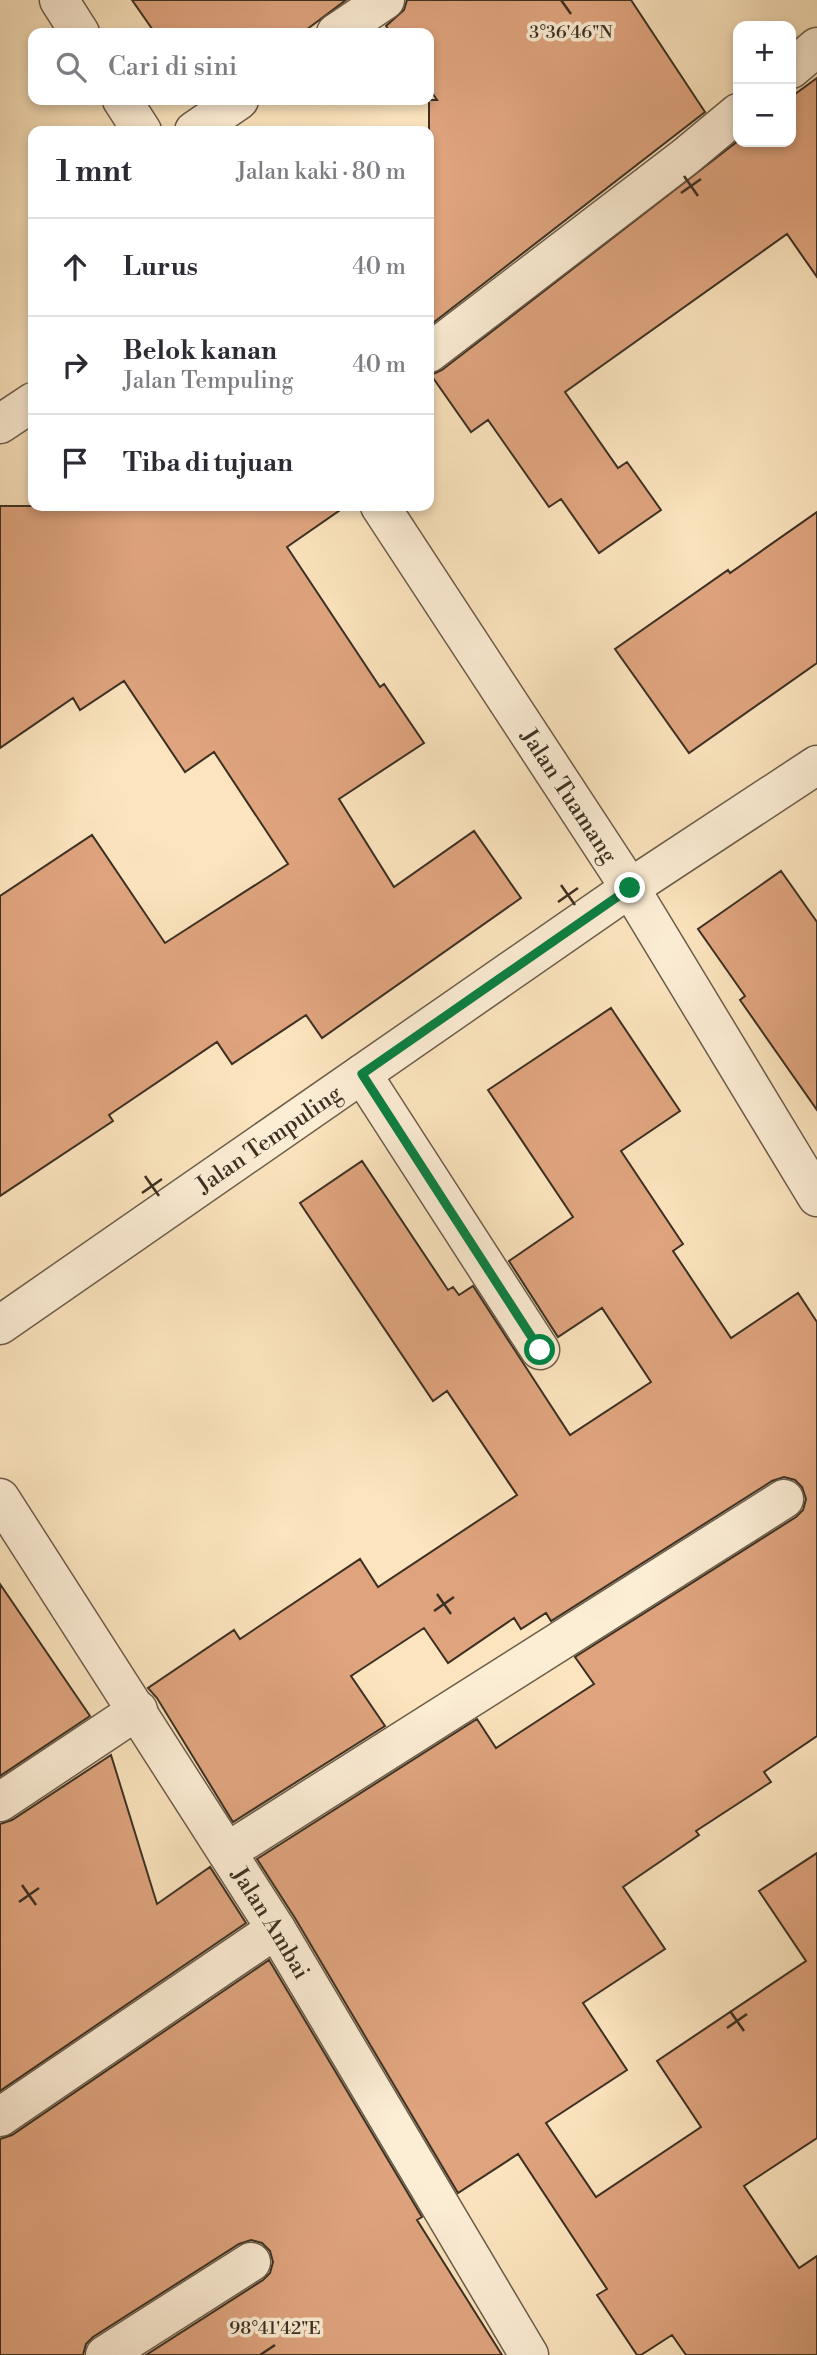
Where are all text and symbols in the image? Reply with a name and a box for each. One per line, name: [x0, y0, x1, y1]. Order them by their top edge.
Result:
text: 3°36'46"N: [529, 21, 613, 44]
map controls: [733, 21, 796, 147]
button: +: [733, 21, 796, 84]
search box: [28, 28, 434, 105]
icon: search: [52, 48, 90, 86]
text: Cari di sini: [108, 51, 237, 83]
button: −: [733, 84, 796, 147]
text: 1 mnt: [56, 153, 132, 191]
text: Jalan kaki · 80 m: [236, 158, 406, 186]
icon: ahead: [56, 248, 94, 286]
text: Lurus: [123, 251, 198, 283]
text: 40 m: [352, 253, 406, 281]
text: Belok kanan: [123, 335, 277, 367]
icon: right: [56, 346, 94, 384]
text: 40 m: [352, 351, 406, 379]
text: Jalan Tempuling: [123, 367, 293, 395]
icon: arrive: [56, 444, 94, 482]
text: Tiba di tujuan: [123, 447, 293, 479]
street label: Jalan Tuamang: [514, 723, 623, 869]
route end: [614, 872, 645, 903]
street label: Jalan Tempuling: [190, 1079, 347, 1200]
route start: [524, 1334, 555, 1365]
street label: Jalan Ambai: [224, 1861, 316, 1984]
text: 98°41'42"E: [229, 2317, 321, 2340]

